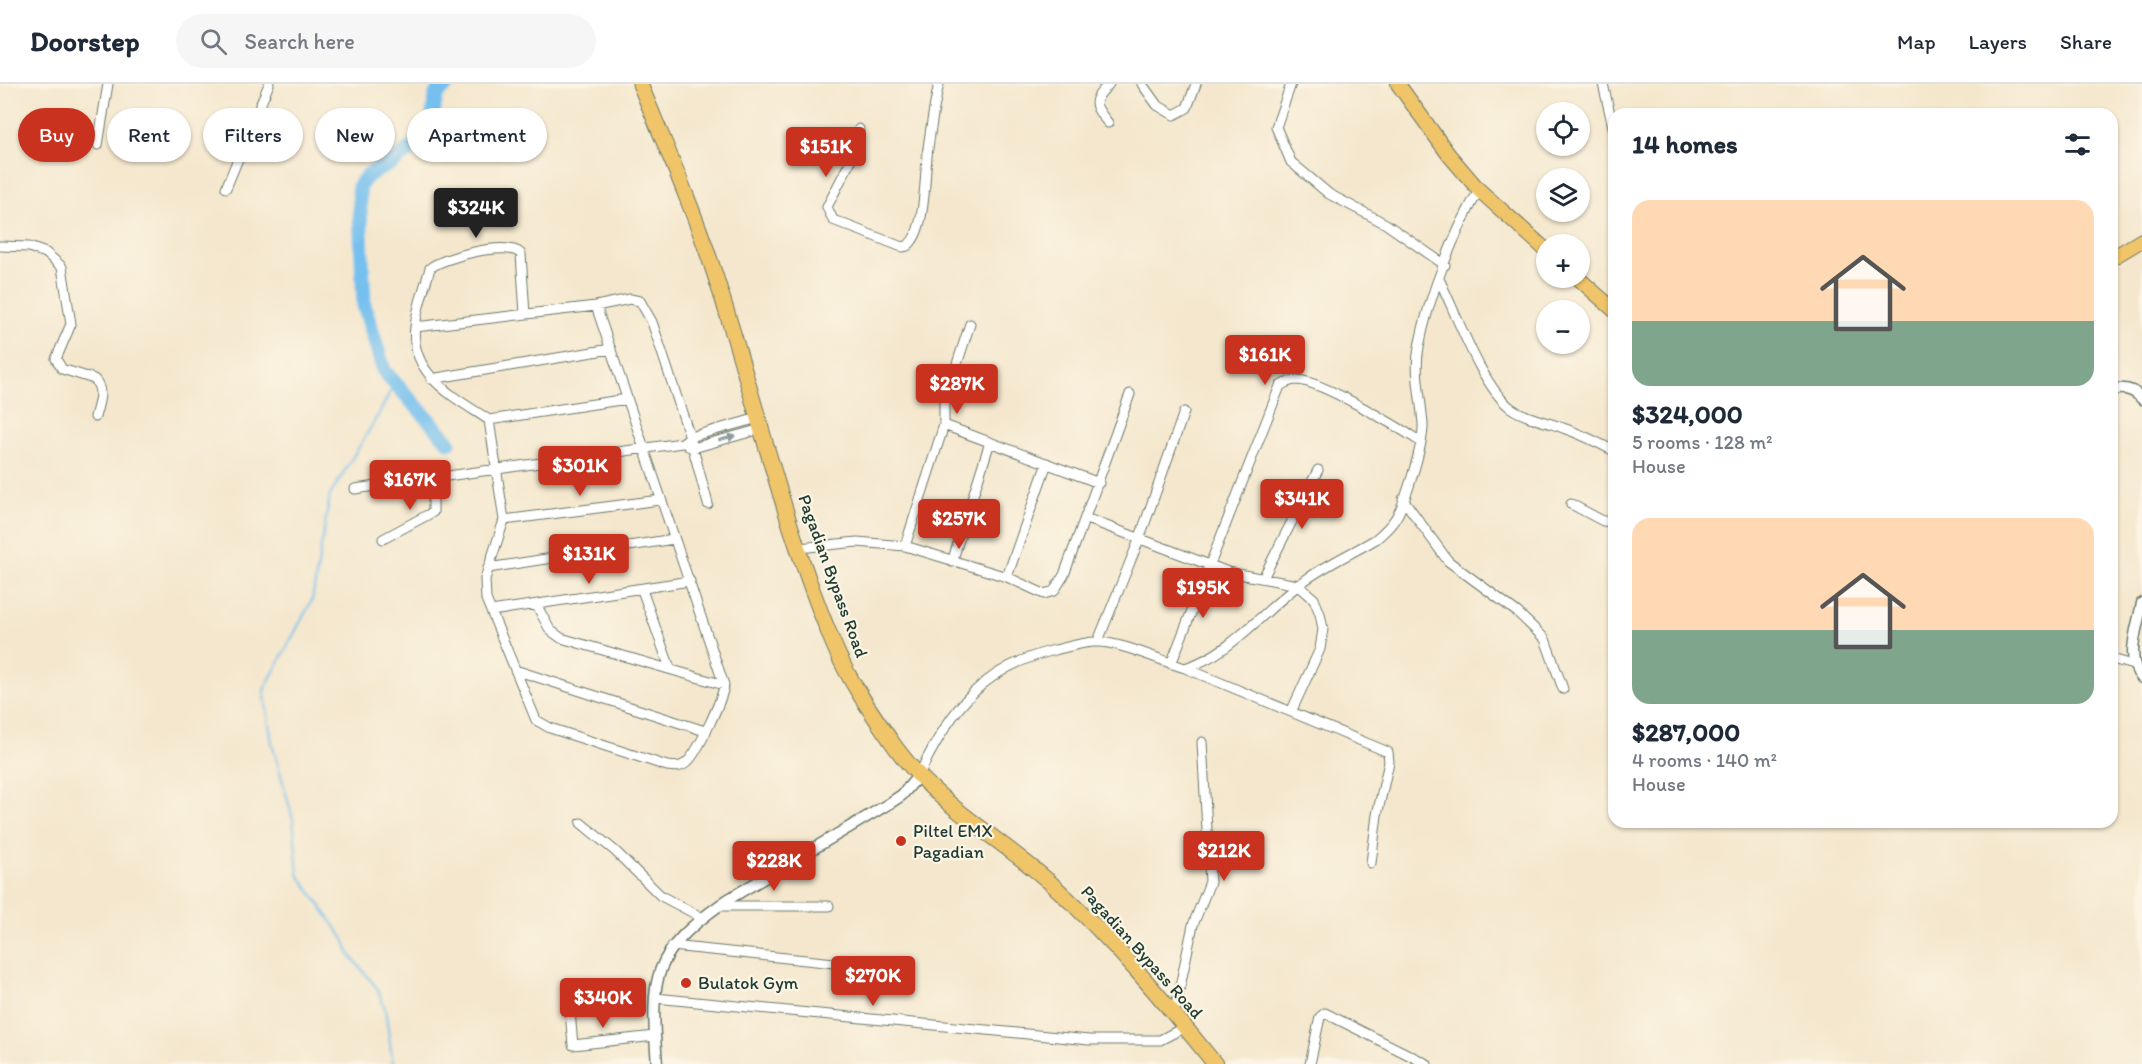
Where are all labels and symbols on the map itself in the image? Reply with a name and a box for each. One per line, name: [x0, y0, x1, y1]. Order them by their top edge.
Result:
pin: $151K: [784, 127, 868, 178]
pin: $324K: [434, 188, 518, 239]
pin: $161K: [1223, 335, 1307, 386]
pin: $287K: [915, 364, 999, 415]
one-way arrow: [718, 433, 736, 443]
pin: $301K: [538, 446, 622, 497]
pin: $167K: [368, 460, 452, 511]
pin: $341K: [1260, 479, 1344, 530]
street label: Pagadian Bypass Road: [793, 491, 873, 661]
pin: $257K: [917, 499, 1001, 550]
pin: $131K: [547, 534, 631, 585]
pin: $195K: [1161, 568, 1245, 619]
place label: Piltel EMX Pagadian: [913, 820, 992, 863]
pin: $212K: [1182, 831, 1266, 882]
marker: Piltel EMX Pagadian: [894, 834, 908, 848]
pin: $228K: [732, 841, 816, 892]
street label: Pagadian Bypass Road: [1076, 881, 1208, 1024]
pin: $270K: [831, 956, 915, 1007]
place label: Bulatok Gym: [698, 972, 799, 994]
marker: Bulatok Gym: [679, 976, 693, 990]
pin: $340K: [561, 978, 645, 1029]

